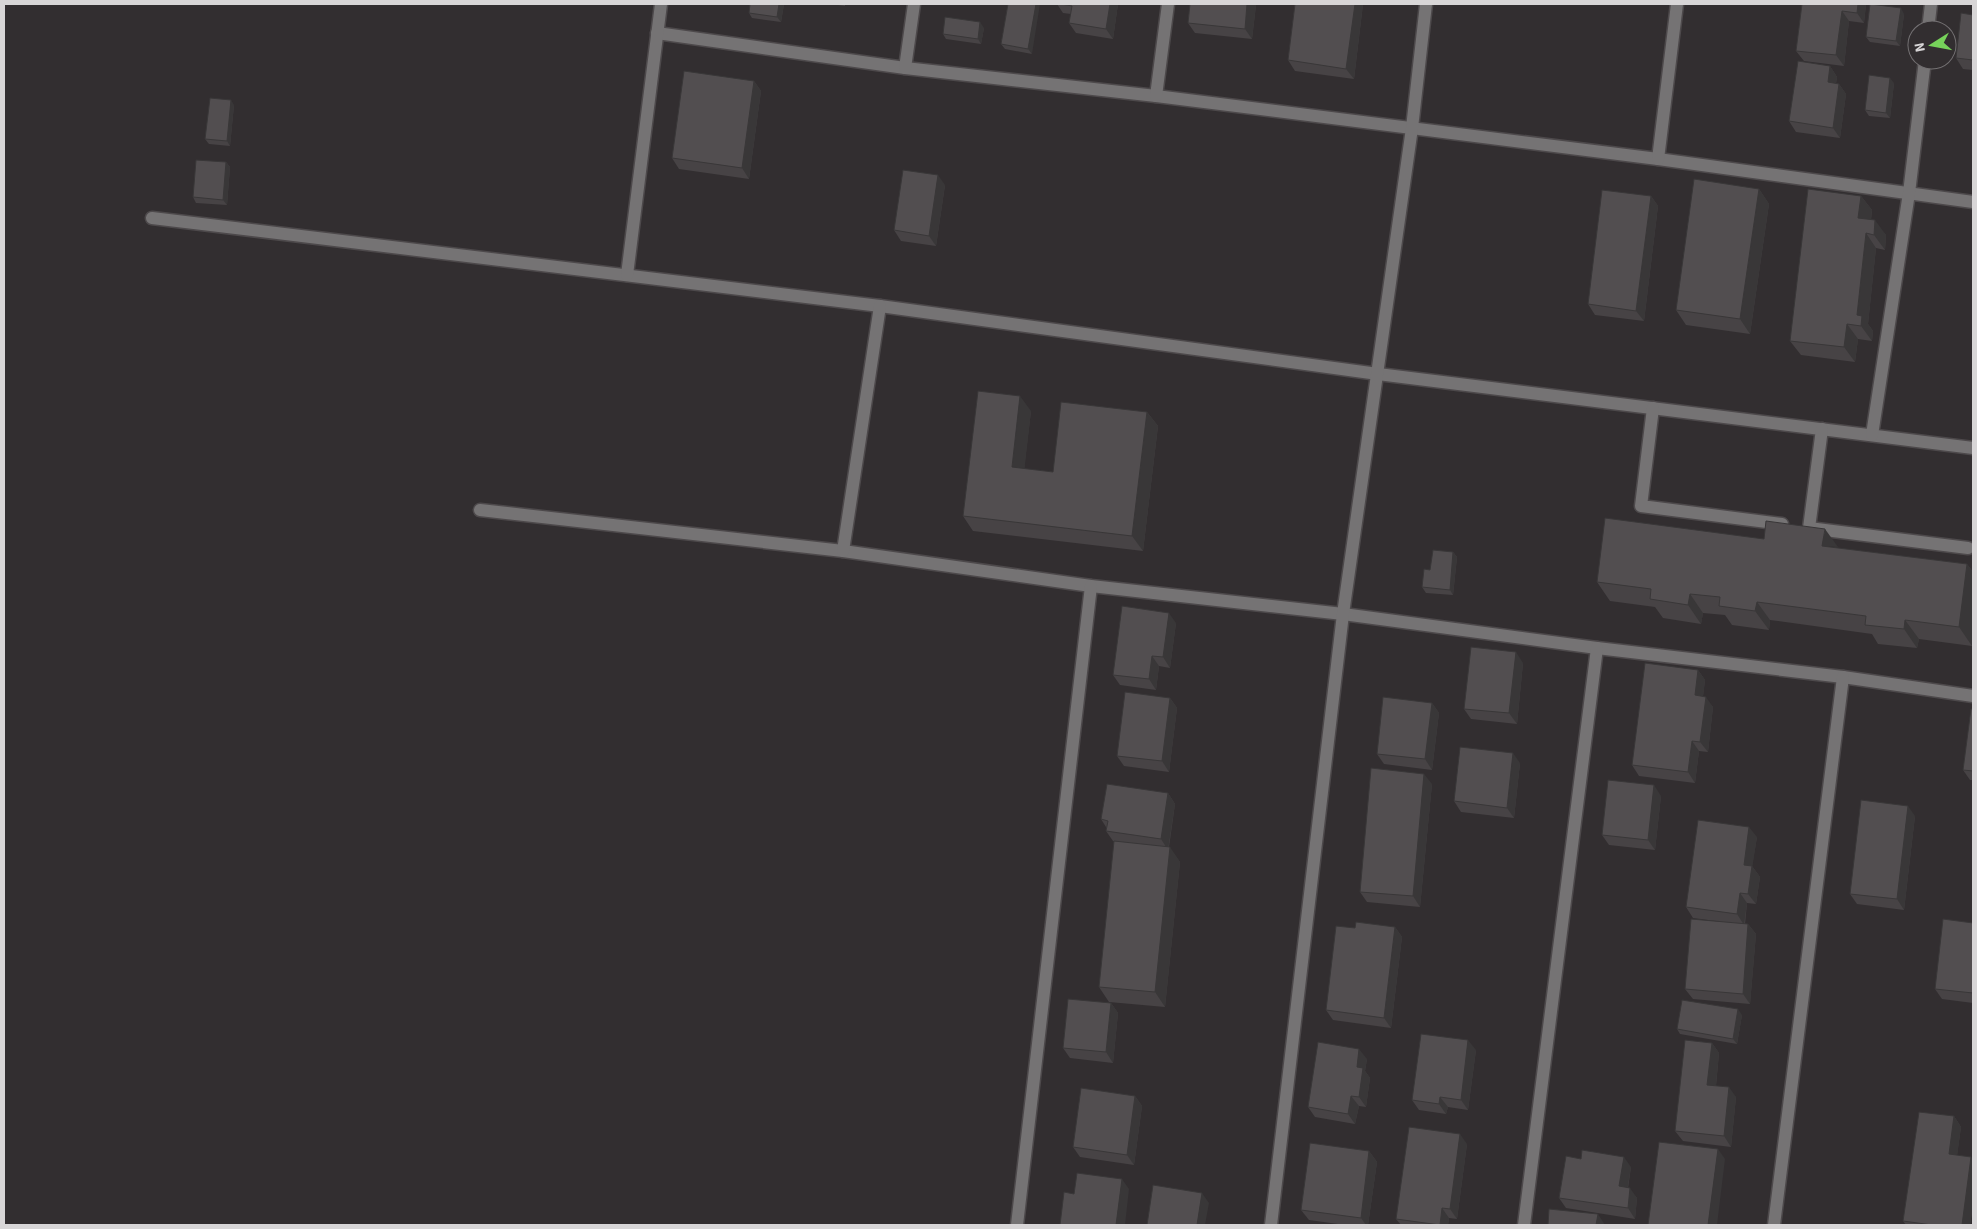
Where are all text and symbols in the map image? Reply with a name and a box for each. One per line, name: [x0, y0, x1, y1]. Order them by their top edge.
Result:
north arrow: [1907, 20, 1957, 70]
text: N: [1910, 41, 1931, 54]

